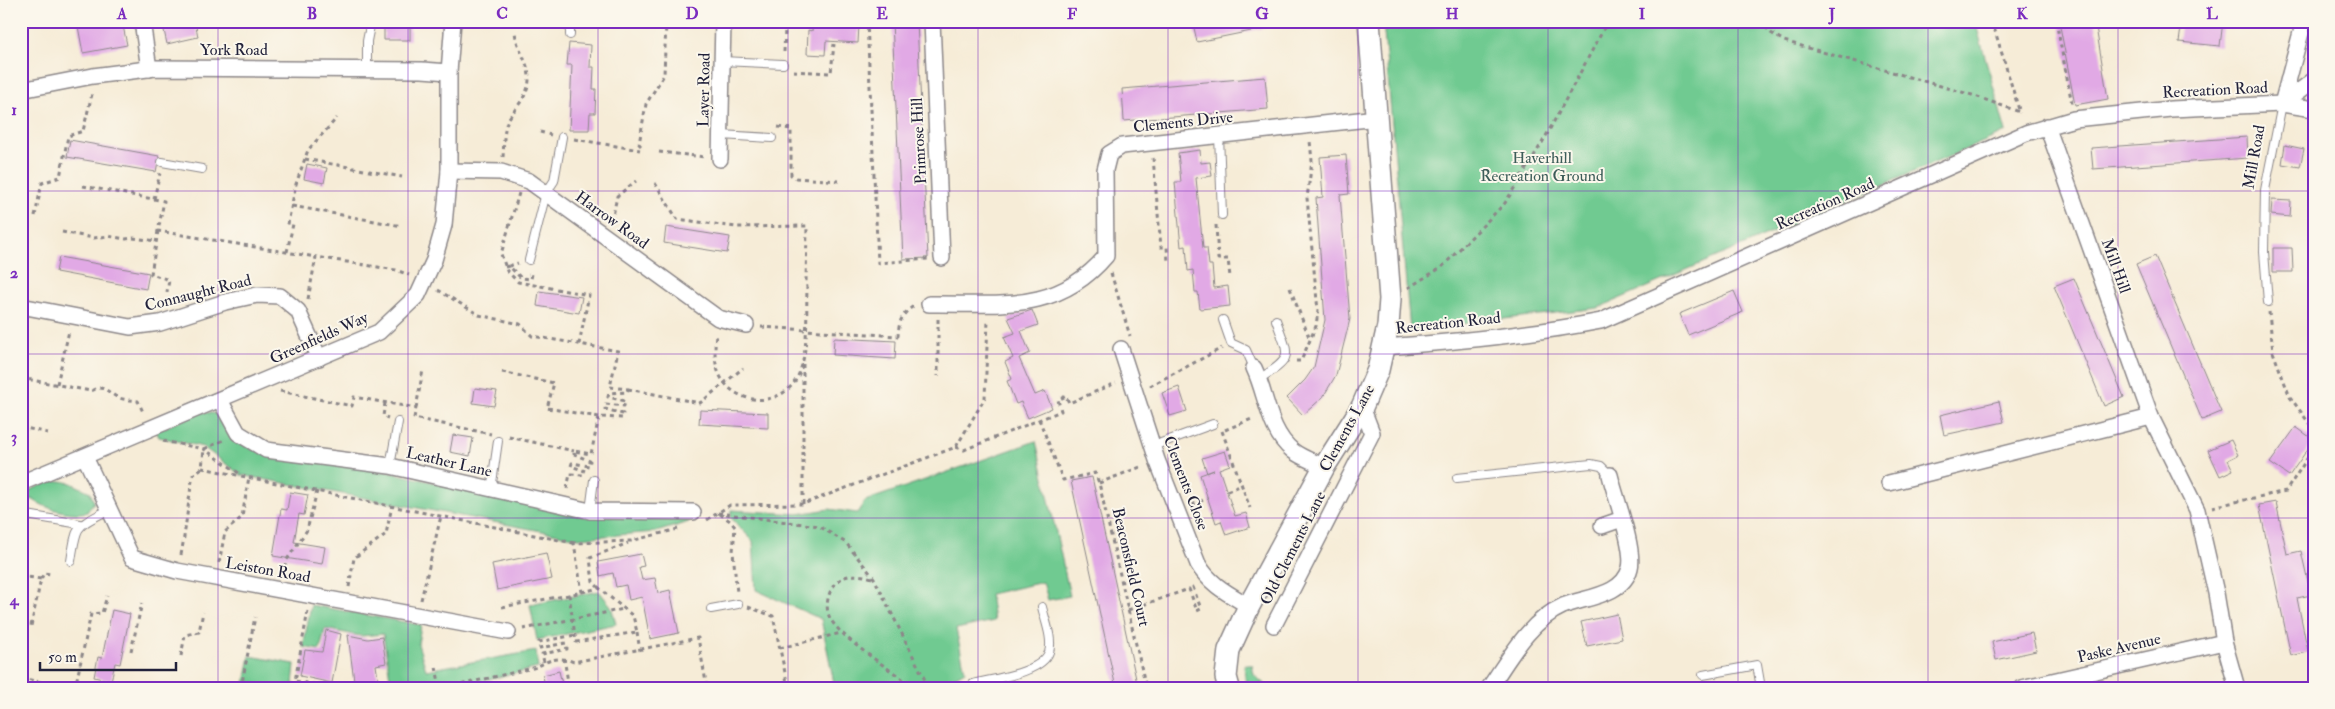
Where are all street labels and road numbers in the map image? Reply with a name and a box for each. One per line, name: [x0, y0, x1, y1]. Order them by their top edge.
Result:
street label: York Road: [200, 40, 268, 60]
street label: Layer Road: [693, 53, 715, 127]
street label: Recreation Road: [2162, 77, 2268, 103]
street label: Primrose Hill: [907, 97, 931, 185]
street label: Clements Drive: [1132, 107, 1234, 137]
street label: Mill Road: [2239, 123, 2269, 191]
street label: Recreation Road: [1773, 173, 1877, 235]
street label: Harrow Road: [571, 187, 653, 253]
street label: Mill Hill: [2097, 236, 2135, 296]
street label: Connaught Road: [143, 270, 253, 316]
street label: Greenfields Way: [267, 307, 372, 369]
street label: Recreation Road: [1394, 308, 1502, 338]
street label: Clements Lane: [1315, 381, 1379, 475]
street label: Clements Close: [1159, 433, 1213, 533]
street label: Leather Lane: [404, 442, 494, 482]
street label: Old Clements Lane: [1256, 487, 1330, 608]
street label: Beaconsfield Court: [1108, 506, 1154, 628]
street label: Leiston Road: [224, 553, 312, 587]
street label: Paske Avenue: [2075, 629, 2163, 667]

